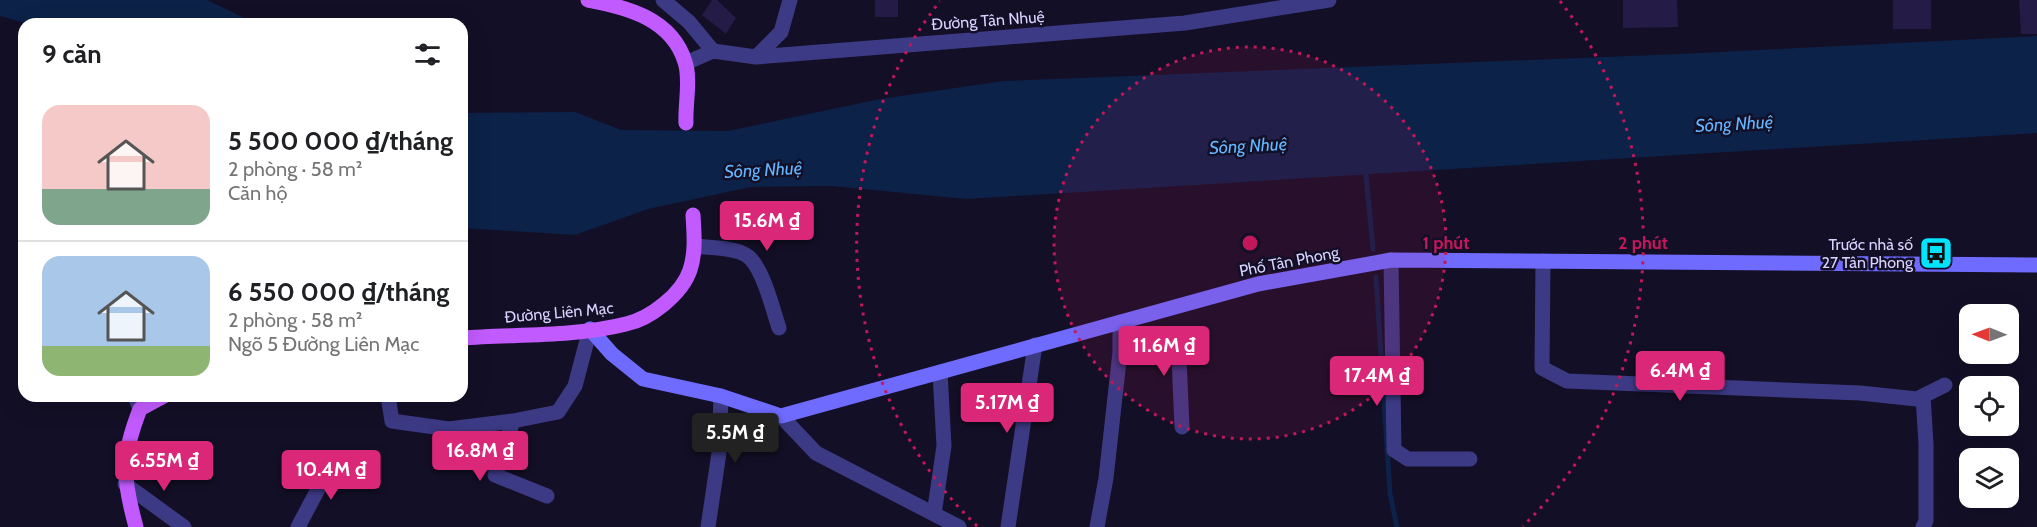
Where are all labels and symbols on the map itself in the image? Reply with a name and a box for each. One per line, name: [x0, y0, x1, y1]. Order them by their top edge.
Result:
street label: Đường Tân Nhuệ: [931, 7, 1045, 34]
water label: Sông Nhuệ: [1695, 111, 1774, 137]
water label: Sông Nhuệ: [1209, 133, 1288, 159]
water label: Sông Nhuệ: [724, 157, 803, 183]
pin: 15.6M ₫: [712, 201, 822, 252]
text: 1 phút: [1423, 232, 1469, 254]
text: 2 phút: [1618, 232, 1668, 254]
centre of rings: [1240, 233, 1260, 253]
place label: Trước nhà số 27 Tân Phong: [1822, 235, 1914, 272]
bus stop icon: Trước nhà số 27 Tân Phong: [1918, 235, 1954, 271]
street label: Phố Tân Phong: [1238, 242, 1342, 280]
street label: Đường Liên Mạc: [504, 298, 614, 327]
north arrow: [1959, 304, 2019, 364]
pin: 11.6M ₫: [1109, 326, 1219, 377]
pin: 6.4M ₫: [1631, 351, 1729, 402]
pin: 17.4M ₫: [1322, 356, 1432, 407]
pin: 5.17M ₫: [952, 383, 1062, 434]
pin: 5.5M ₫: [686, 413, 784, 464]
pin: 16.8M ₫: [425, 431, 535, 482]
pin: 6.55M ₫: [109, 441, 219, 492]
pin: 10.4M ₫: [276, 450, 386, 501]

